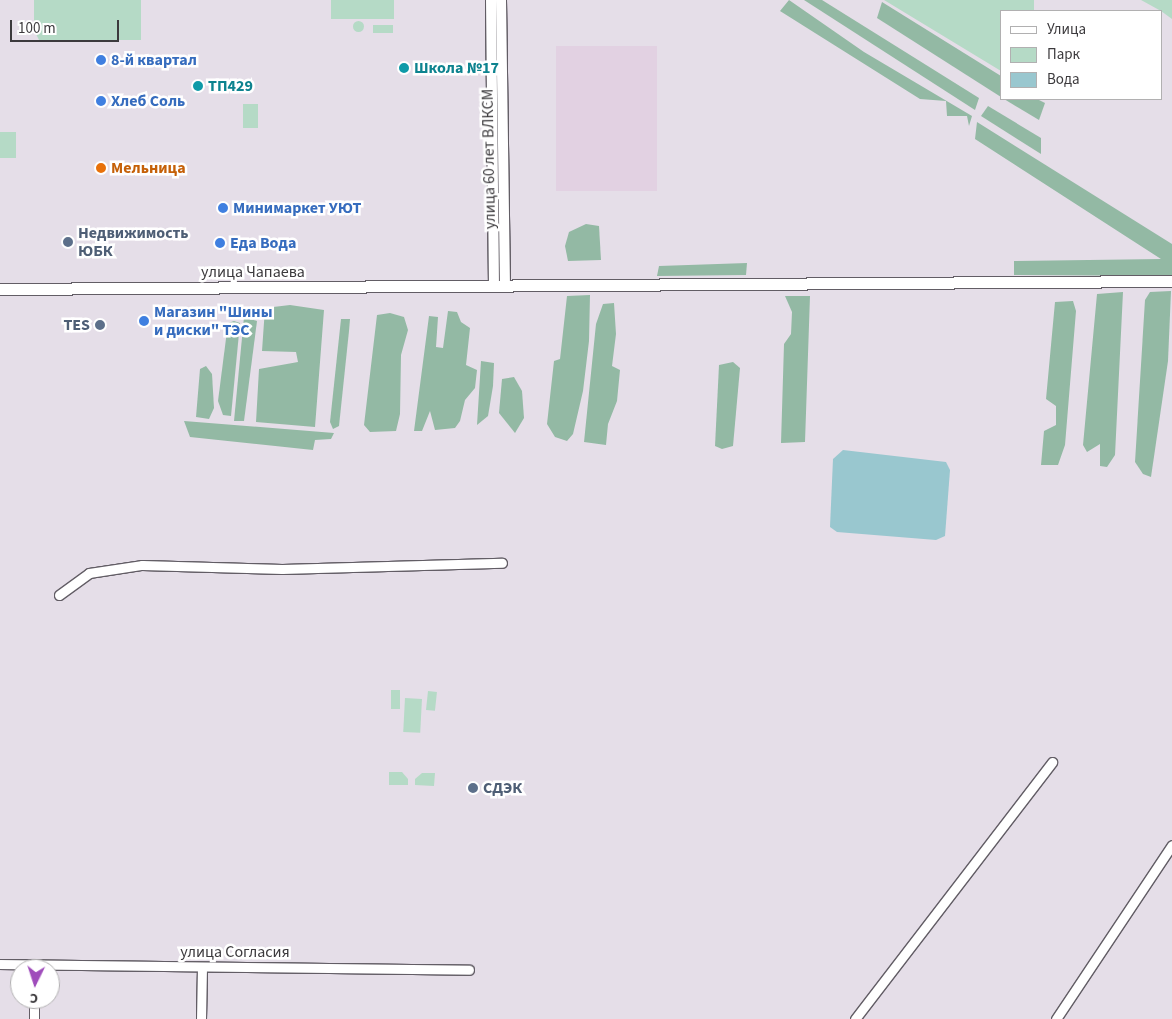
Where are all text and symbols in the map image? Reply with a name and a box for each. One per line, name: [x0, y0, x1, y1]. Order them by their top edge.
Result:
scale bar: [12, 10, 121, 42]
legend: [1000, 10, 1162, 100]
text: 100 m: [18, 18, 56, 39]
text: Улица: [1047, 19, 1086, 40]
text: Парк: [1047, 44, 1080, 65]
place label: 8-й квартал: [111, 50, 197, 70]
marker: 8-й квартал: [95, 54, 107, 66]
place label: Школа №17: [414, 58, 499, 78]
marker: Школа №17: [398, 62, 410, 74]
text: Вода: [1047, 69, 1080, 90]
place label: ТП429: [208, 76, 253, 96]
marker: ТП429: [192, 80, 204, 92]
street label: улица 60 лет ВЛКСМ: [478, 89, 500, 229]
place label: Хлеб Соль: [111, 91, 185, 111]
marker: Хлеб Соль: [95, 95, 107, 107]
place label: Мельница: [111, 158, 186, 178]
marker: Мельница: [95, 162, 107, 174]
place label: Минимаркет УЮТ: [233, 198, 361, 218]
marker: Минимаркет УЮТ: [217, 202, 229, 214]
place label: Недвижимость ЮБК: [78, 223, 189, 261]
place label: Еда Вода: [230, 233, 296, 253]
marker: Недвижимость ЮБК: [62, 236, 74, 248]
marker: Еда Вода: [214, 237, 226, 249]
street label: улица Чапаева: [201, 262, 305, 282]
place label: Магазин "Шины и диски" ТЭС: [154, 302, 272, 340]
place label: TES: [63, 315, 90, 335]
marker: Магазин "Шины и диски" ТЭС: [138, 315, 150, 327]
marker: TES: [94, 319, 106, 331]
place label: СДЭК: [483, 778, 522, 798]
marker: СДЭК: [467, 782, 479, 794]
street label: улица Согласия: [180, 942, 290, 962]
north arrow: [10, 959, 60, 1009]
text: С: [29, 988, 39, 1008]

